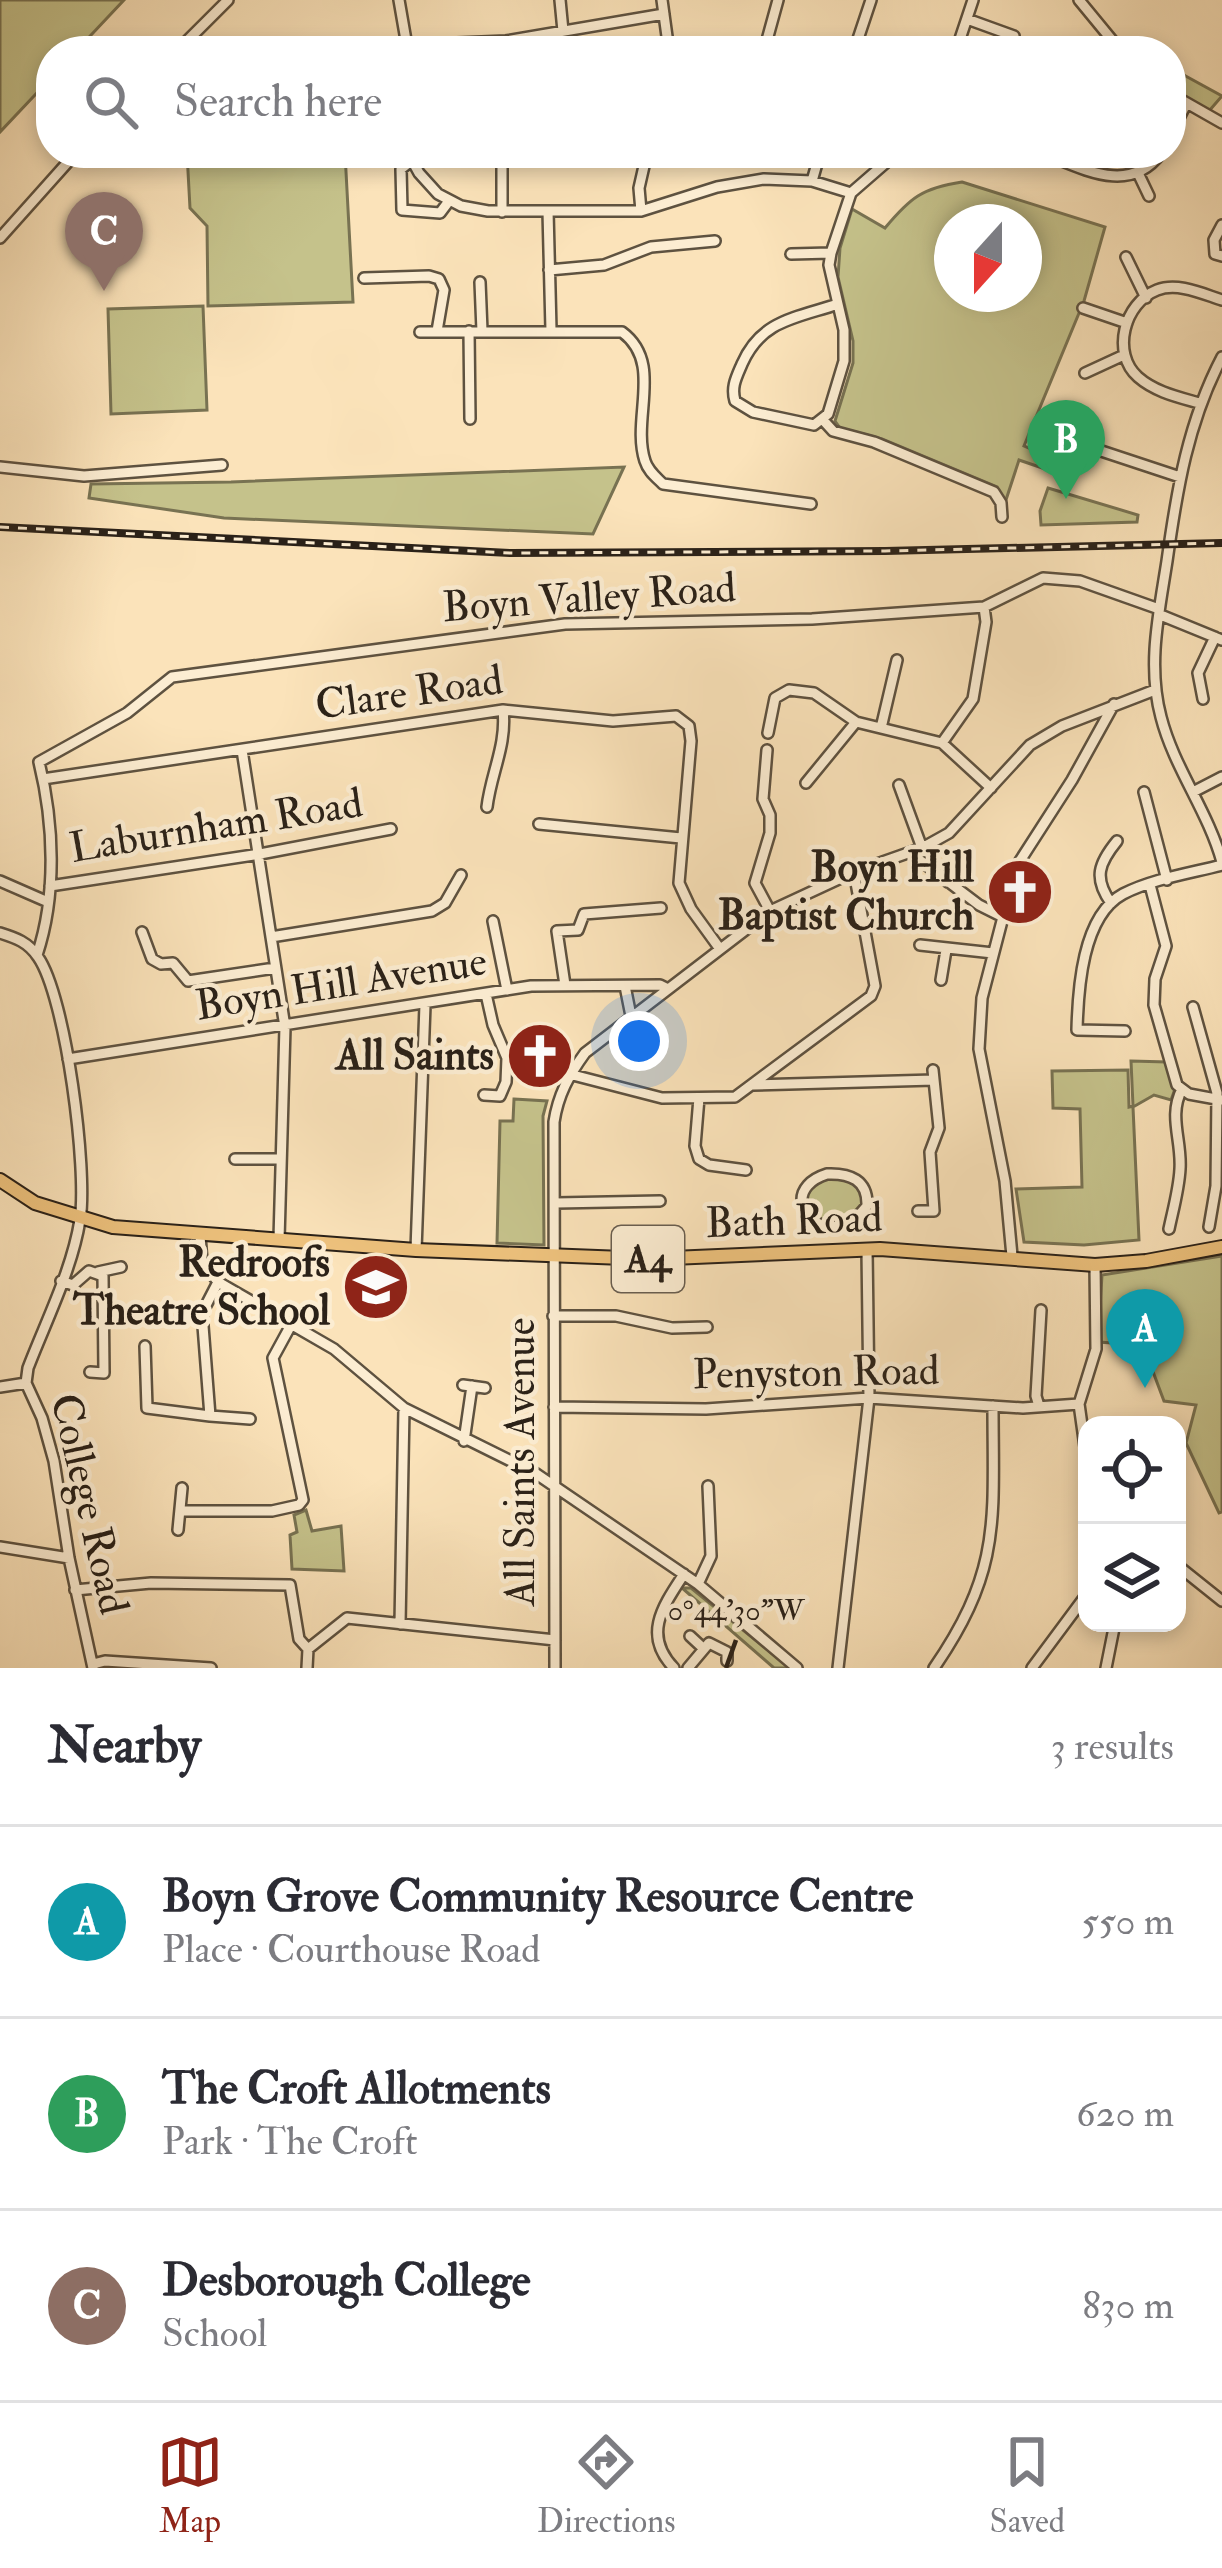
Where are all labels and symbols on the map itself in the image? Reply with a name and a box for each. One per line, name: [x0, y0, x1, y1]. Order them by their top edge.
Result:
pin: C: [65, 192, 143, 291]
north arrow: [934, 204, 1042, 312]
pin: B: [1027, 400, 1105, 499]
street label: Boyn Valley Road: [441, 562, 738, 634]
street label: Clare Road: [312, 654, 506, 732]
street label: Laburnham Road: [66, 777, 366, 875]
place label: Boyn Hill Baptist Church: [718, 842, 974, 942]
church icon: Boyn Hill Baptist Church: [985, 857, 1055, 927]
street label: Boyn Hill Avenue: [192, 935, 490, 1033]
your location: [609, 1011, 669, 1071]
church icon: All Saints: [505, 1021, 575, 1091]
place label: All Saints: [334, 1030, 494, 1082]
street label: Bath Road: [705, 1192, 884, 1250]
road number: A4: [612, 1226, 684, 1292]
place label: Redroofs Theatre School: [72, 1237, 330, 1337]
school or university icon: Redroofs Theatre School: [341, 1252, 411, 1322]
pin: A: [1106, 1289, 1184, 1388]
street label: All Saints Avenue: [495, 1318, 547, 1607]
street label: Penyston Road: [692, 1345, 940, 1401]
street label: College Road: [38, 1389, 140, 1620]
text: 0°44'30"W: [668, 1592, 806, 1629]

